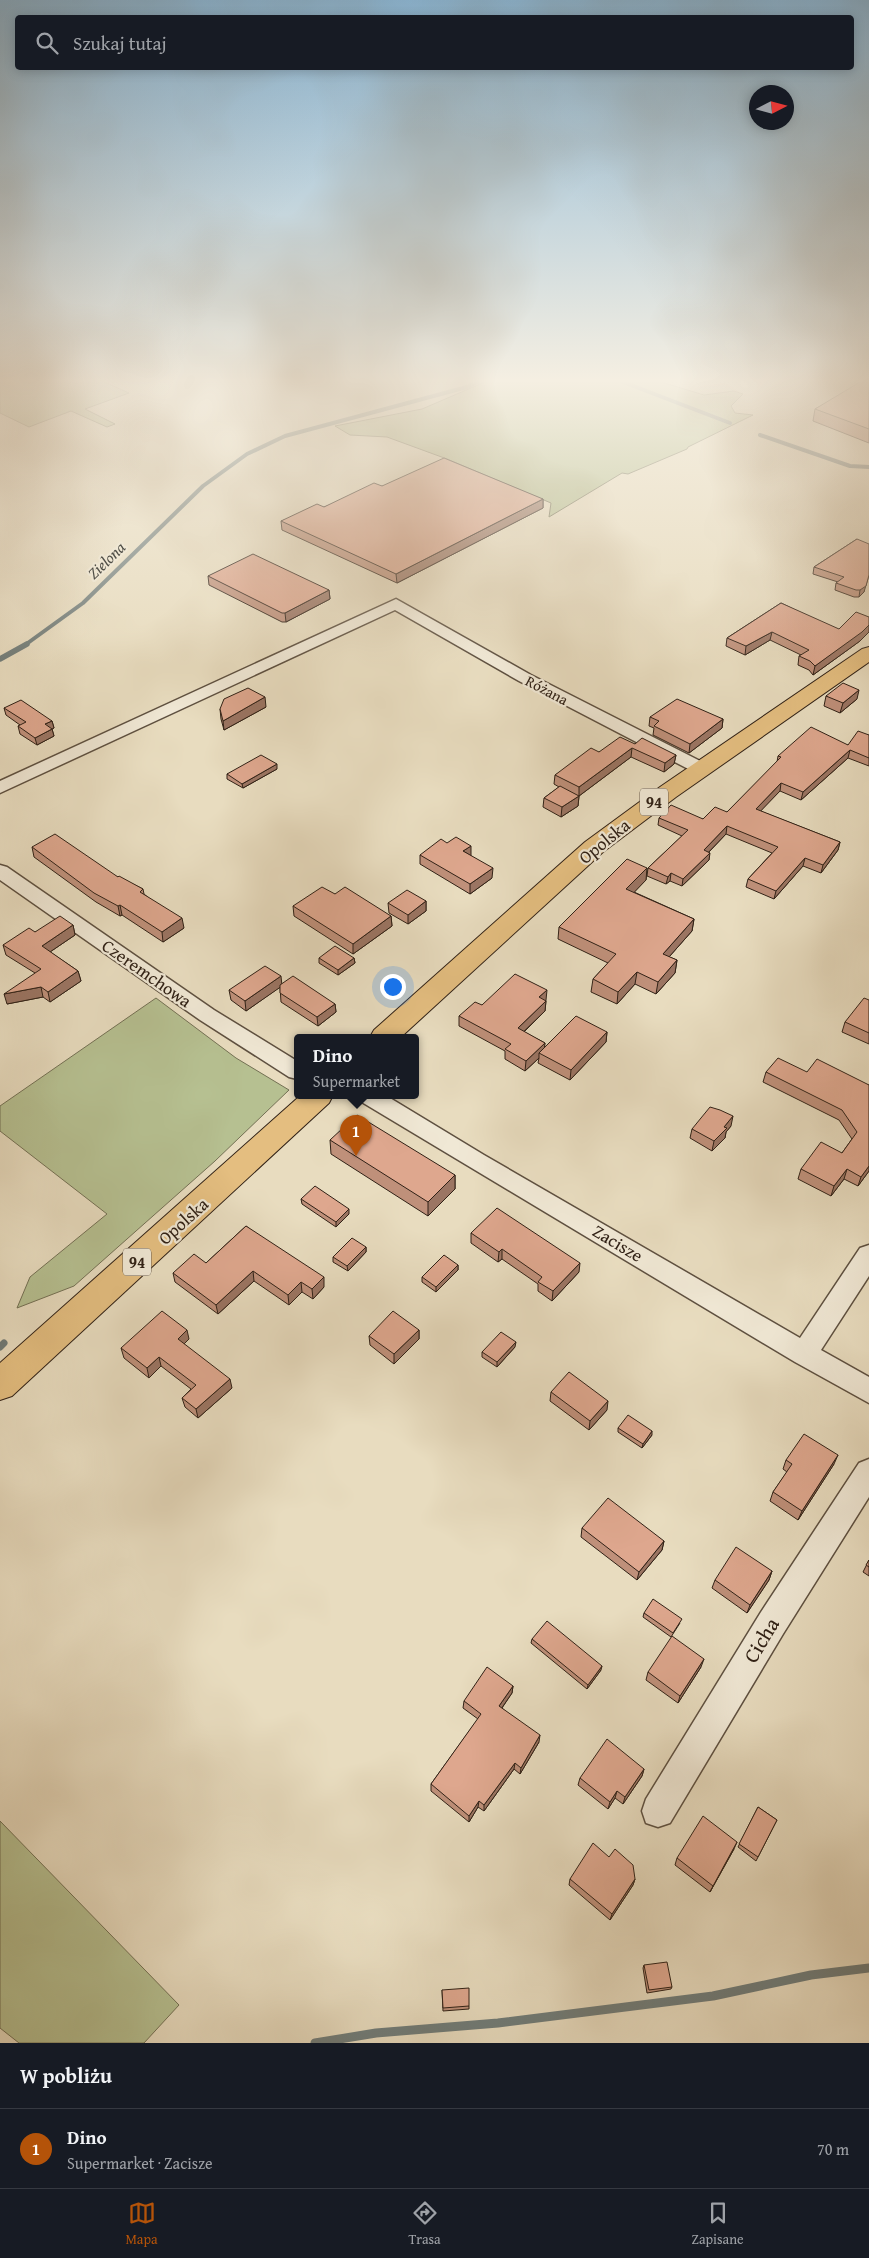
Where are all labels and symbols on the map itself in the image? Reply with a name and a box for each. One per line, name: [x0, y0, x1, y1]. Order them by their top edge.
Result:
north arrow: [749, 85, 794, 130]
water label: Zielona: [82, 535, 131, 584]
street label: Różana: [522, 670, 572, 710]
road number: 94: [640, 789, 668, 816]
street label: Opolska: [572, 811, 636, 870]
street label: Czeremchowa: [97, 932, 198, 1014]
your location: [380, 974, 406, 1000]
pin: 1: [340, 1115, 372, 1156]
street label: Opolska: [152, 1191, 215, 1251]
street label: Zacisze: [588, 1217, 648, 1269]
road number: 94: [123, 1248, 151, 1276]
street label: Cicha: [735, 1611, 787, 1669]

